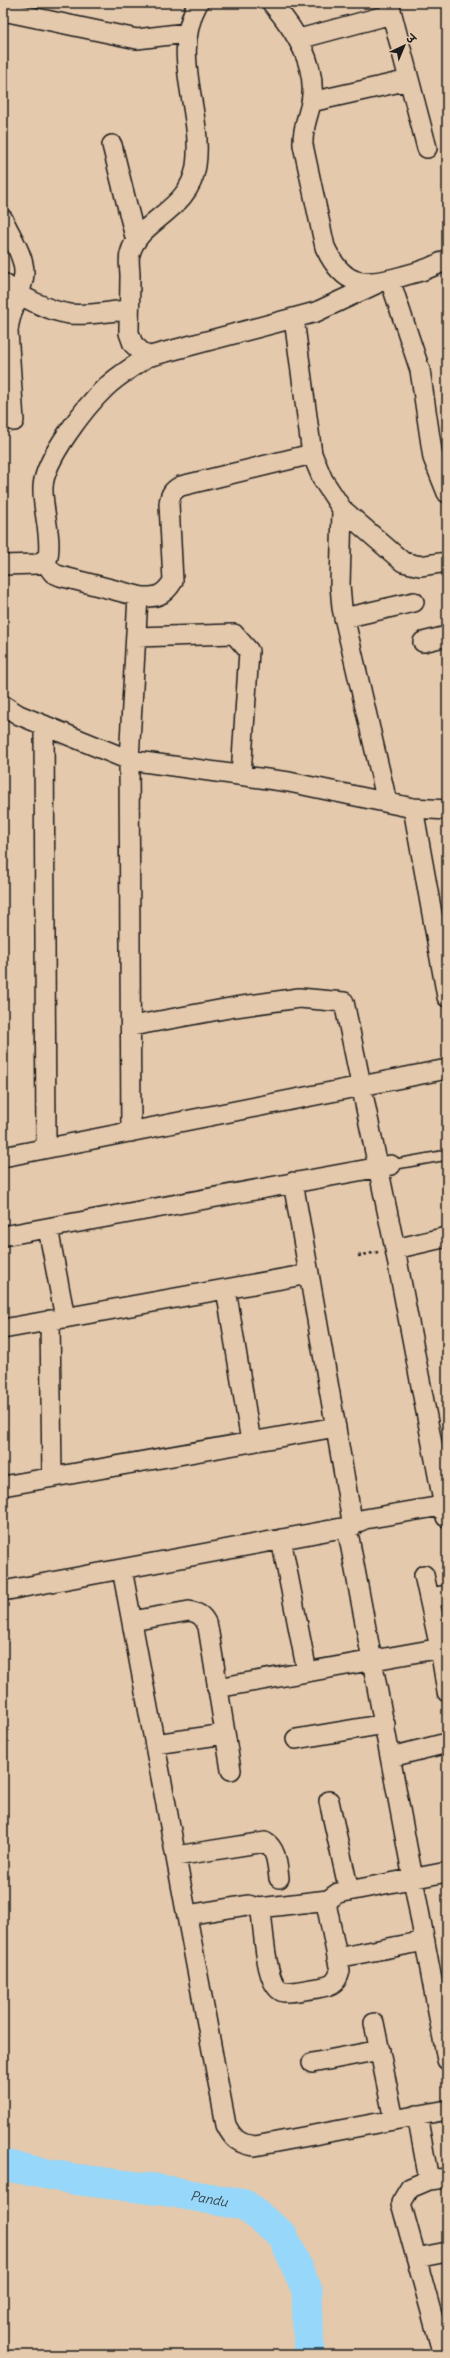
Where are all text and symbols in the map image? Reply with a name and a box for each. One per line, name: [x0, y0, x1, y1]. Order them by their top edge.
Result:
north arrow: [384, 26, 424, 66]
text: उ: [403, 31, 420, 48]
water label: Pandu: [189, 2187, 231, 2211]

